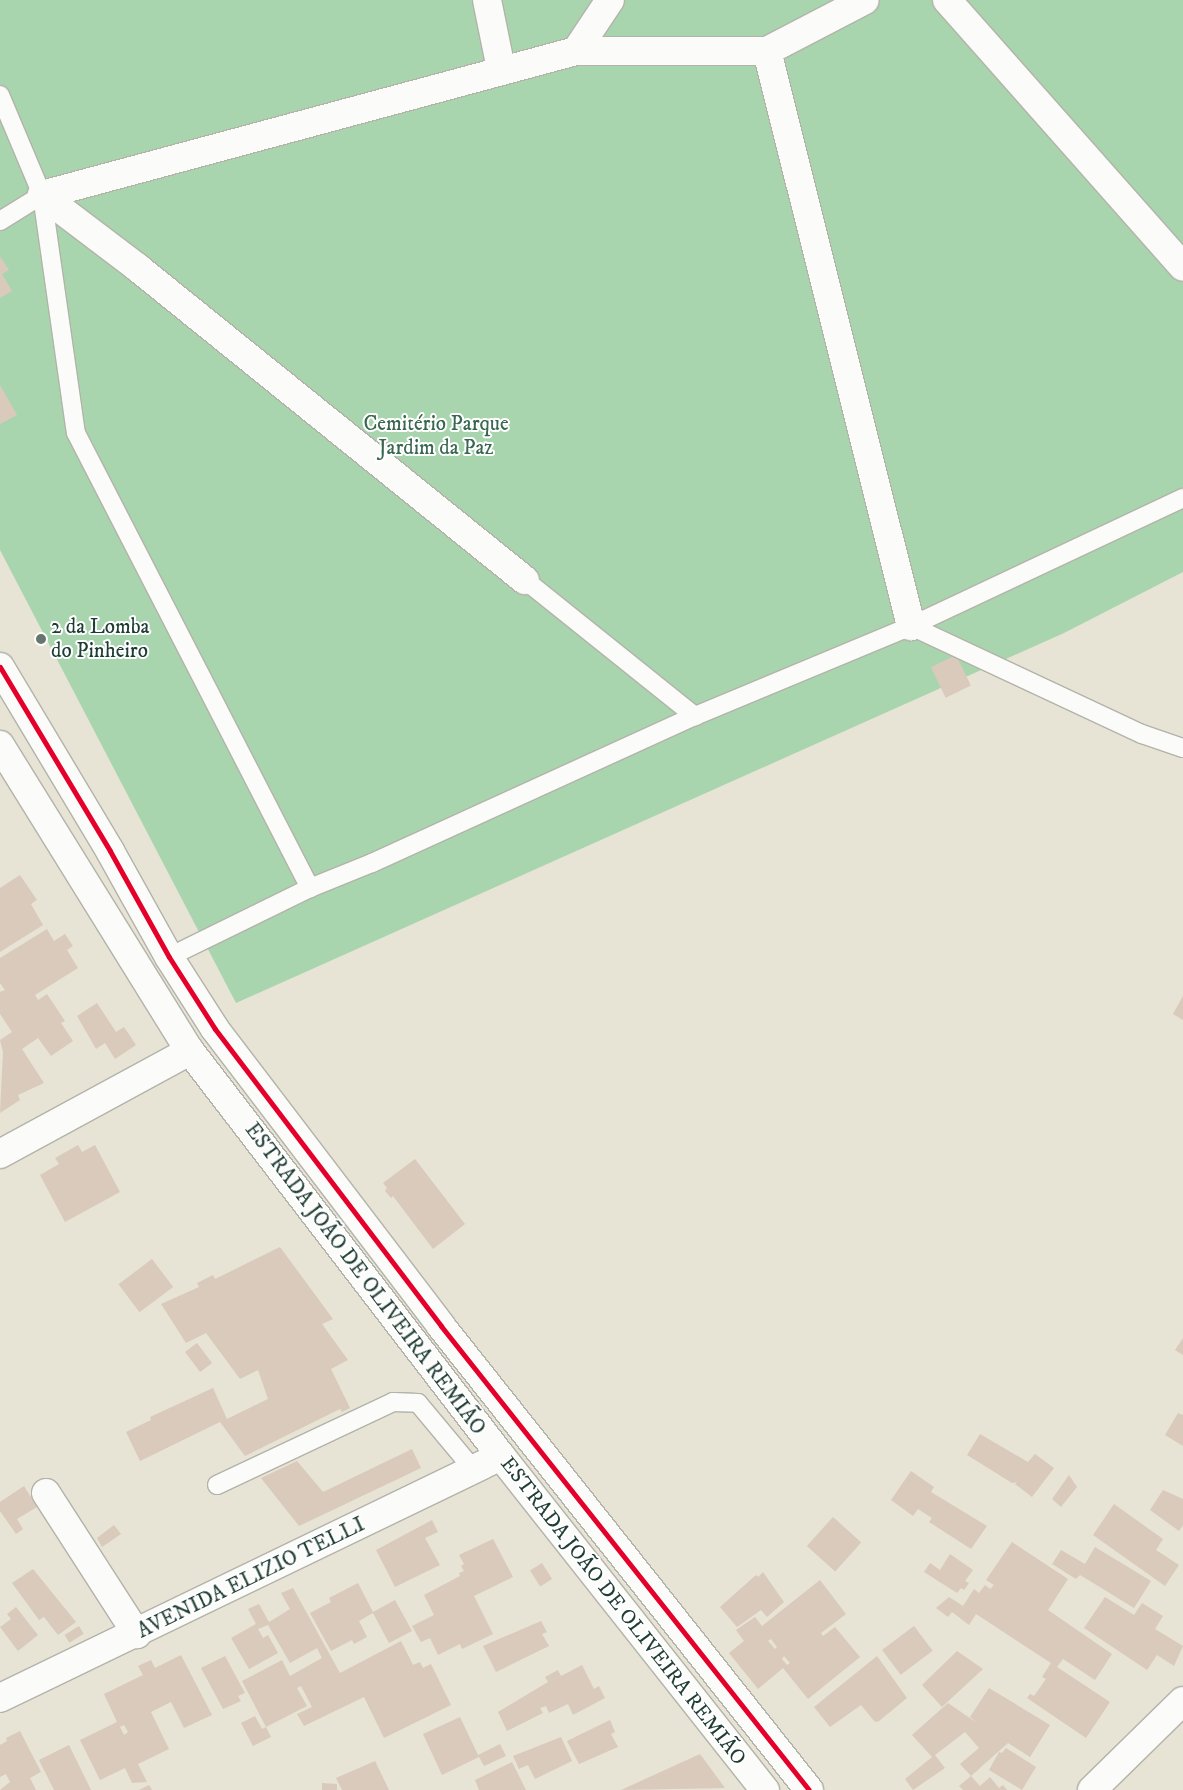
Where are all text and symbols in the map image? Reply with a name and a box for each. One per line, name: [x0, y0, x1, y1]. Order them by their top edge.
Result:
park label: Cemitério Parque Jardim da Paz: [363, 411, 509, 461]
place label: 2 da Lomba do Pinheiro: [51, 614, 150, 664]
marker: 2 da Lomba do Pinheiro: [35, 633, 47, 645]
street label: ESTRADA JOÃO DE OLIVEIRA REMIÃO: [239, 1118, 491, 1440]
street label: ESTRADA JOÃO DE OLIVEIRA REMIÃO: [495, 1452, 751, 1770]
street label: AVENIDA ELIZIO TELLI: [133, 1512, 369, 1644]

